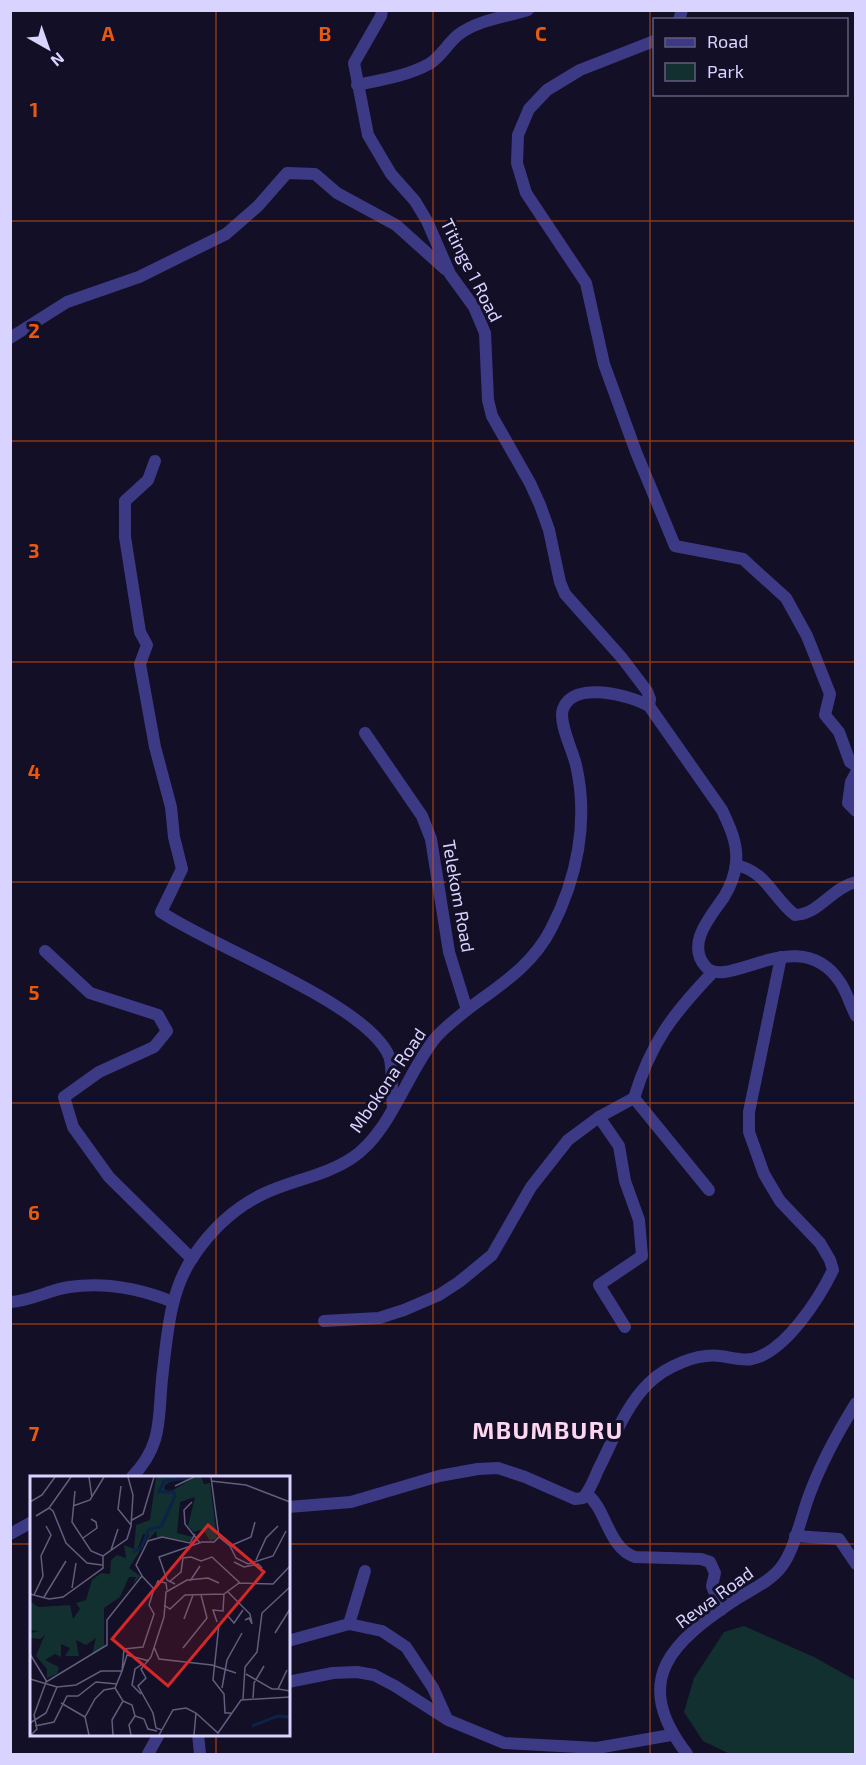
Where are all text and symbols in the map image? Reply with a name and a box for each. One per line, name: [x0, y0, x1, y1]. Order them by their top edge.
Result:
north arrow: [18, 18, 78, 78]
legend: [653, 18, 848, 96]
text: A: [101, 21, 115, 45]
text: B: [319, 21, 331, 45]
text: C: [535, 21, 547, 45]
text: Road: [707, 30, 748, 52]
text: N: [47, 49, 68, 71]
text: Park: [707, 60, 744, 82]
text: 1: [30, 97, 38, 121]
street label: Titinge 1 Road: [437, 215, 507, 325]
text: 2: [28, 318, 40, 342]
text: 3: [28, 538, 40, 562]
text: 4: [28, 759, 41, 783]
street label: Telekom Road: [438, 838, 480, 954]
text: 5: [28, 980, 40, 1004]
street label: Mbokona Road: [344, 1024, 430, 1136]
text: 6: [28, 1200, 40, 1224]
district label: MBUMBURU: [472, 1415, 624, 1444]
text: 7: [29, 1421, 40, 1445]
inset map: [30, 1476, 290, 1735]
street label: Rewa Road: [671, 1561, 757, 1633]

